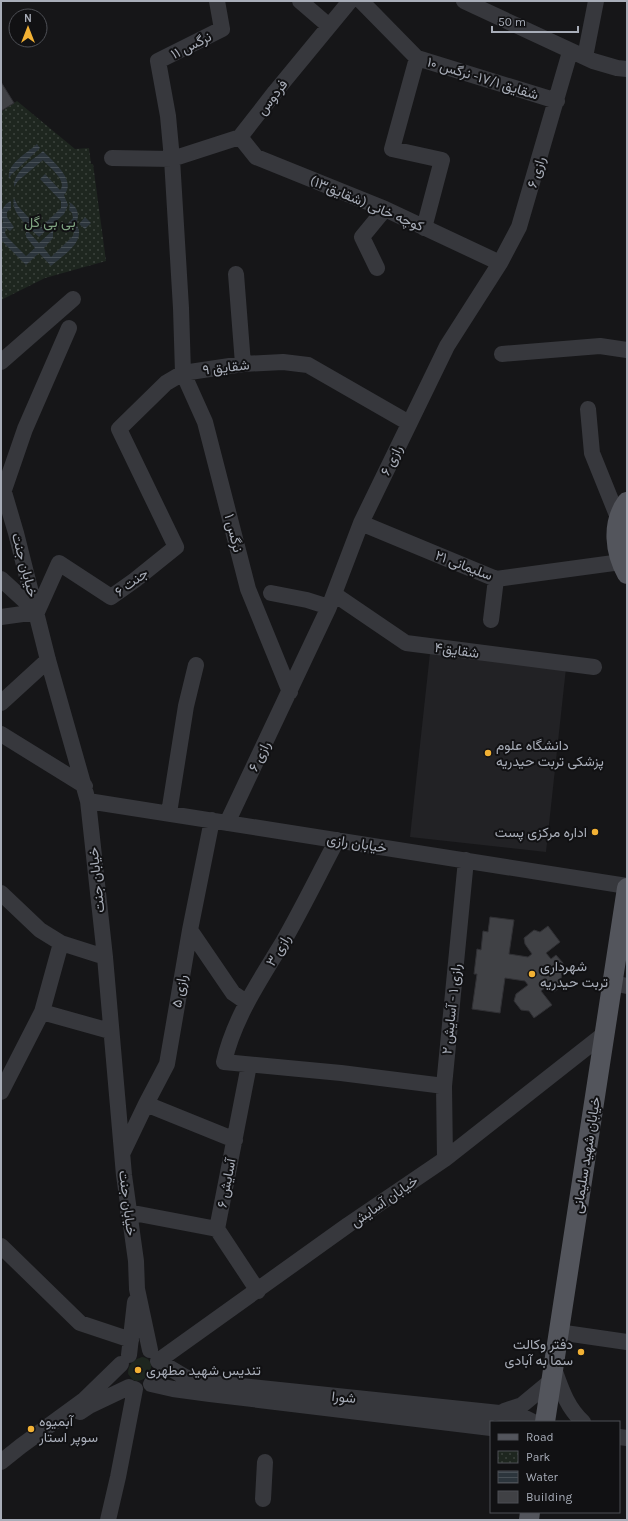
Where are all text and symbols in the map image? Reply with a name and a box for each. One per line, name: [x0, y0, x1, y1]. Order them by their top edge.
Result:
north arrow: [8, 8, 48, 48]
scale bar: [492, 8, 578, 34]
text: N: [24, 12, 32, 25]
text: 50 m: [498, 15, 526, 29]
street label: نرگس ۱۱: [168, 28, 214, 63]
street label: شقایق ۱۷/۱- نرگس ۱۰: [425, 53, 541, 104]
street label: فردوس: [253, 76, 291, 118]
street label: رازی ۶: [524, 154, 549, 190]
street label: کوچه خانی (شقایق۱۳): [307, 172, 426, 236]
park label: بی بی گل: [24, 214, 76, 231]
street label: شقایق ۹: [202, 356, 250, 379]
street label: رازی ۶: [377, 442, 406, 478]
street label: نرگس ۱: [221, 512, 246, 554]
street label: خیابان جنت: [8, 531, 41, 599]
street label: سلیمانی ۲۱: [433, 547, 495, 584]
street label: جنت ۶: [111, 564, 151, 600]
street label: شقایق۴: [434, 639, 480, 662]
place label: دانشگاه علوم پزشکی تربت حیدریه: [496, 737, 604, 771]
street label: رازی ۶: [245, 738, 274, 774]
marker: دانشگاه علوم پزشکی تربت حیدریه: [483, 748, 493, 758]
place label: اداره مرکزی پست: [495, 824, 587, 842]
marker: اداره مرکزی پست: [590, 827, 600, 837]
street label: خیابان رازی: [326, 830, 388, 857]
street label: خیابان جنت: [85, 846, 108, 914]
street label: رازی ۳: [262, 931, 295, 969]
place label: شهرداری تربت حیدریه: [540, 958, 608, 991]
street label: رازی ۱ - آسایش ۲: [438, 963, 465, 1055]
marker: شهرداری تربت حیدریه: [527, 969, 537, 979]
street label: رازی ۵: [168, 973, 191, 1009]
street label: خیابان شهید سلیمانی: [569, 1096, 604, 1215]
street label: آسایش ۶: [213, 1155, 240, 1209]
street label: خیابان جنت: [115, 1169, 140, 1237]
street label: خیابان آسایش: [347, 1172, 421, 1231]
place label: دفتر وکالت سما به آبادی: [505, 1336, 573, 1369]
marker: دفتر وکالت سما به آبادی: [576, 1347, 586, 1357]
place label: تندیس شهید مطهری: [146, 1362, 261, 1379]
marker: تندیس شهید مطهری: [133, 1365, 143, 1375]
street label: شورا: [331, 1388, 357, 1407]
place label: آبمیوه سوپر استار: [38, 1413, 98, 1447]
legend: [490, 1421, 620, 1513]
marker: آبمیوه سوپر استار: [26, 1424, 36, 1434]
text: Road: [526, 1430, 554, 1444]
text: Park: [526, 1450, 551, 1464]
text: Water: [526, 1470, 559, 1484]
text: Building: [526, 1490, 573, 1504]

